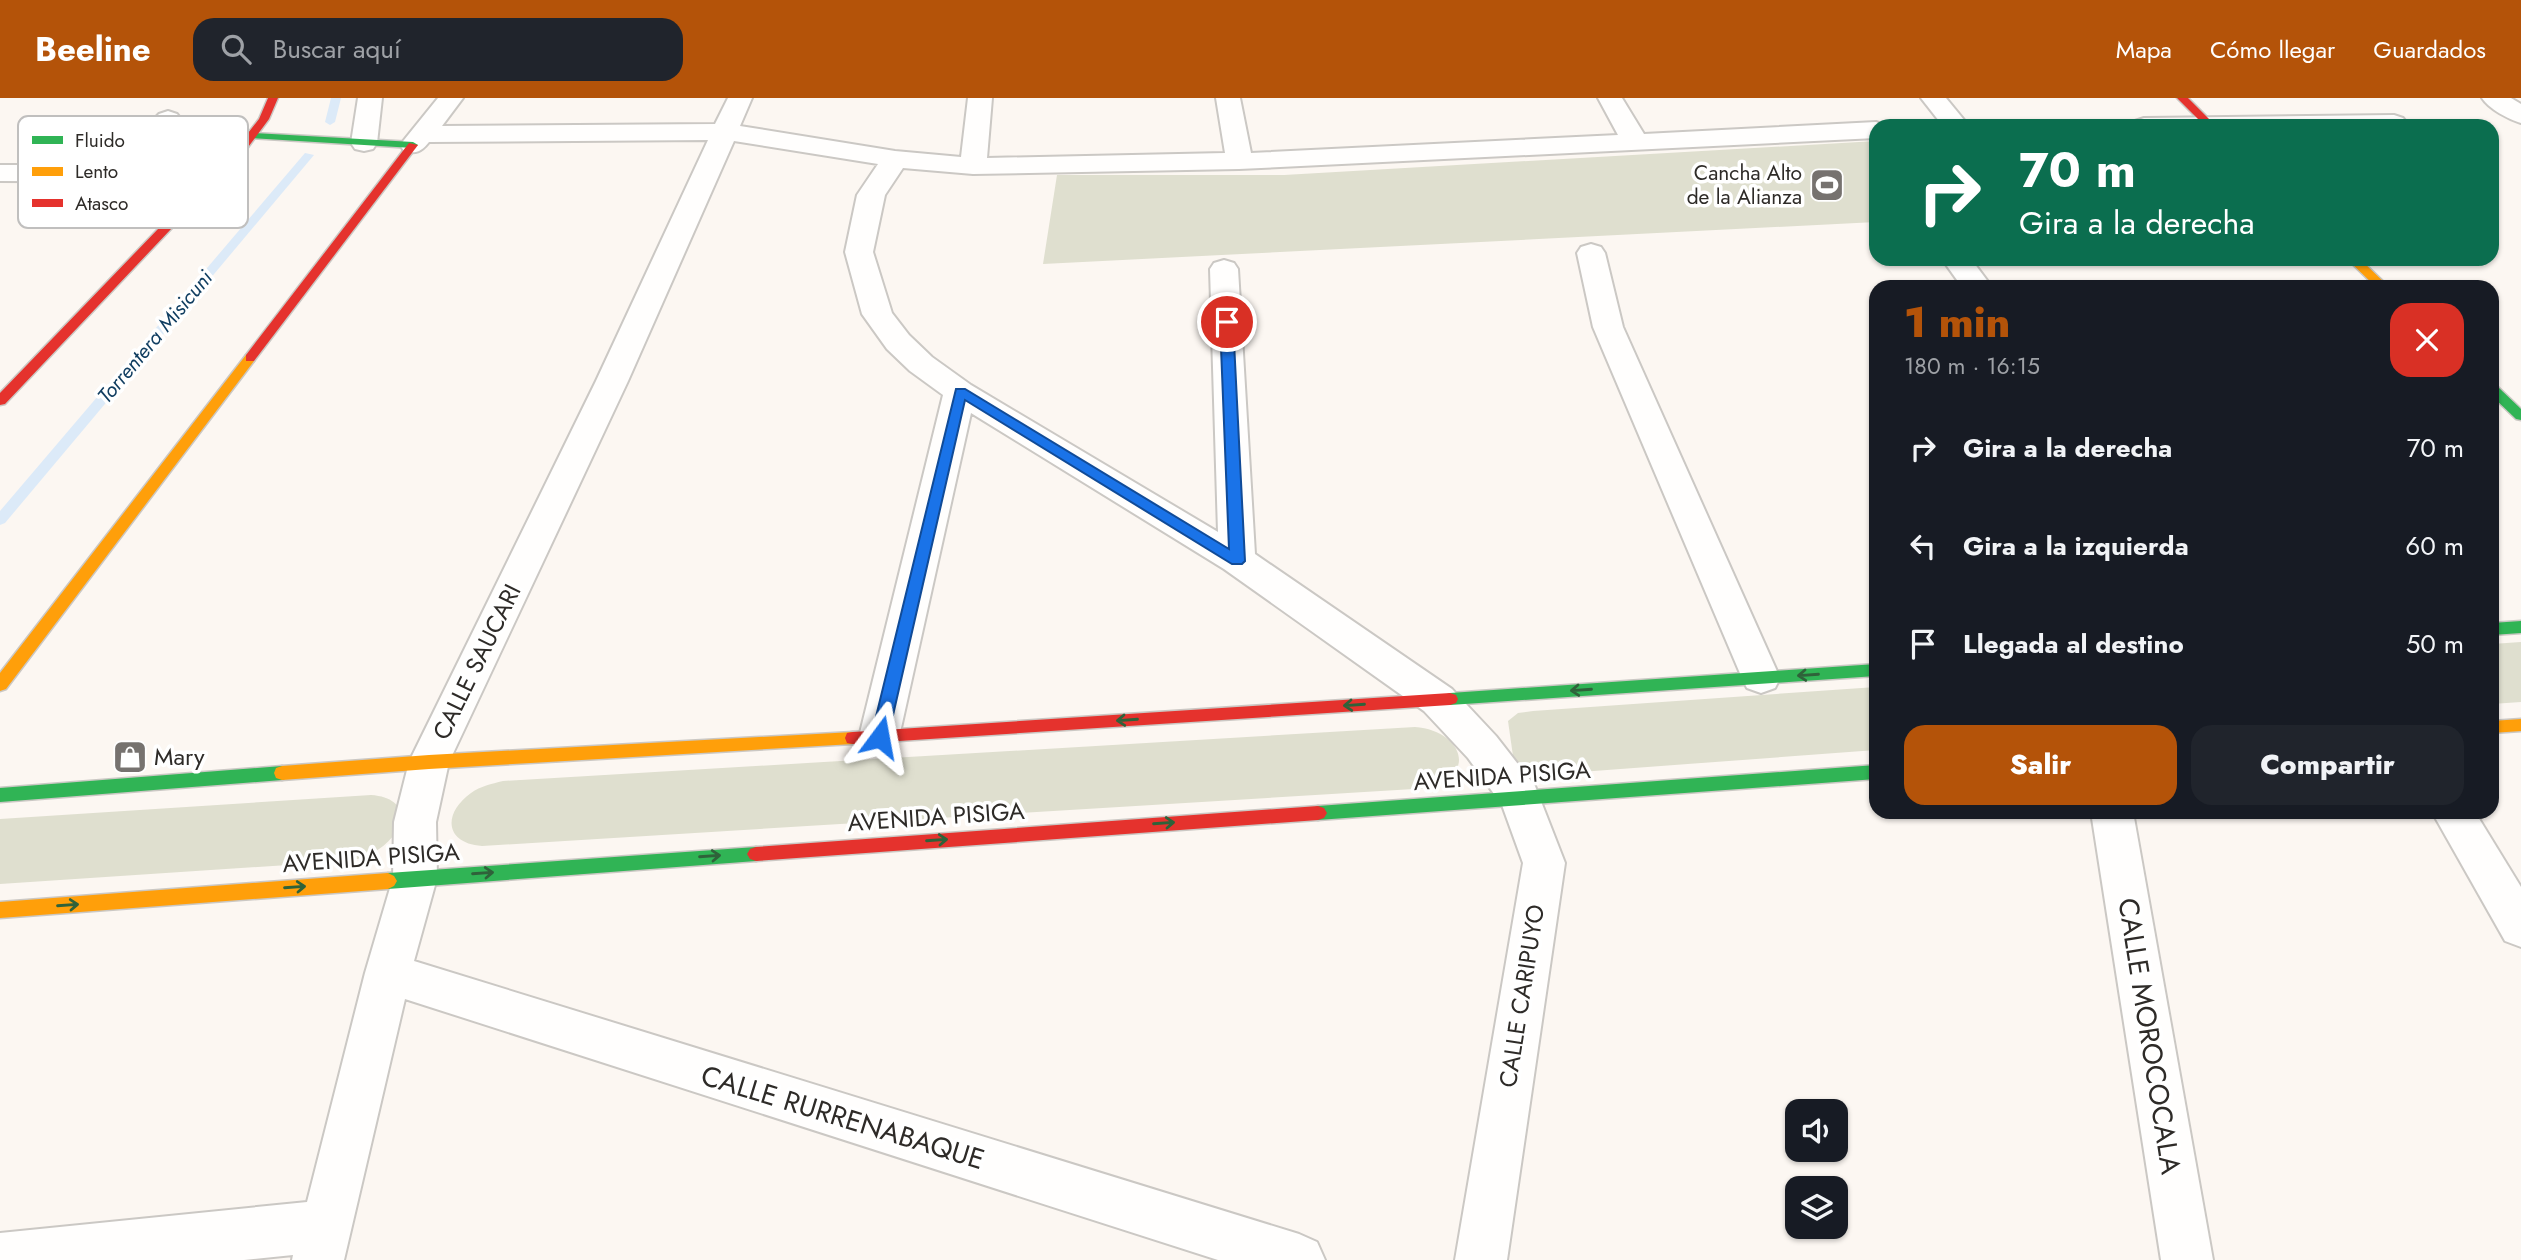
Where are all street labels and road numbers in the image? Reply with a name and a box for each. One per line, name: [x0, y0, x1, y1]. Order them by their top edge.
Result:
street label: CALLE SAUCARI: [424, 578, 529, 745]
street label: AVENIDA PISIGA: [1412, 752, 1592, 799]
street label: AVENIDA PISIGA: [846, 793, 1026, 840]
street label: AVENIDA PISIGA: [281, 834, 461, 881]
street label: CALLE MOROCOCALA: [2107, 895, 2192, 1178]
street label: CALLE CARIPUYO: [1490, 902, 1553, 1090]
street label: CALLE RURRENABAQUE: [696, 1055, 990, 1180]

